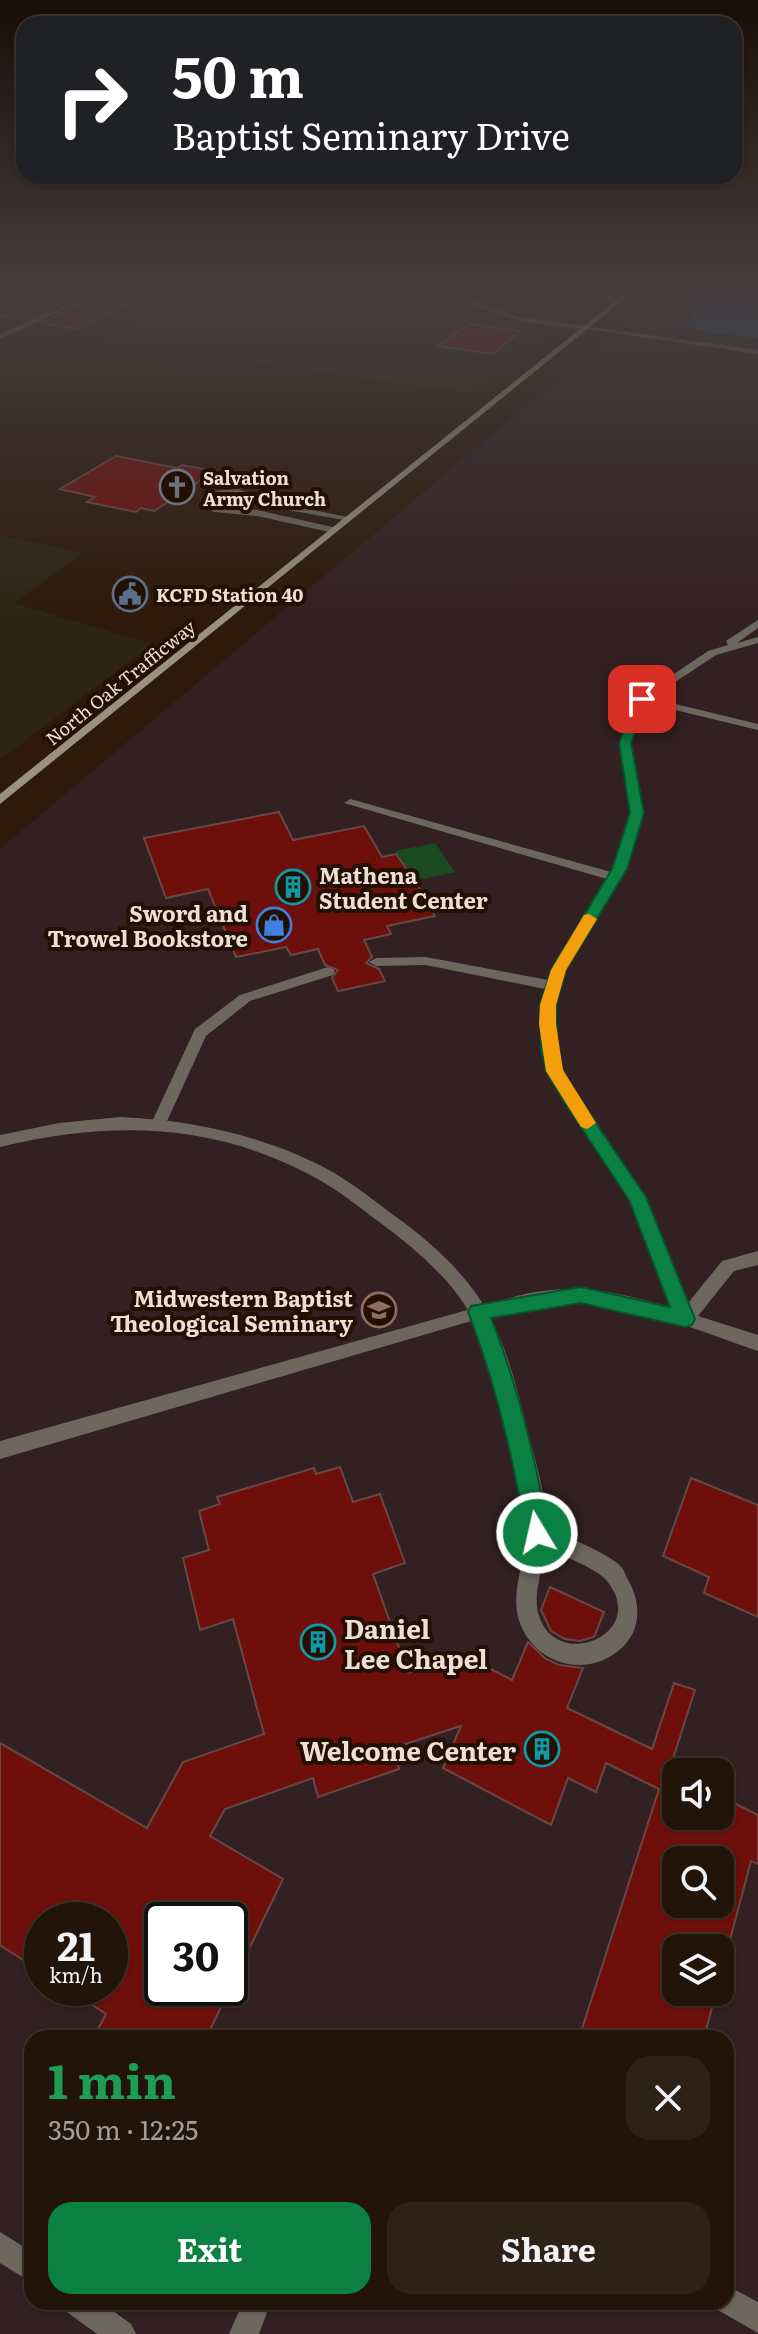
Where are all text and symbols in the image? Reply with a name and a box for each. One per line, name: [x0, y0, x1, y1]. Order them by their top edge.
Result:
text: 50 m: [172, 32, 304, 115]
icon: right: [40, 48, 144, 152]
text: Baptist Seminary Drive: [172, 108, 570, 161]
place label: Salvation Army Church: [203, 464, 326, 512]
church icon: Salvation Army Church: [158, 468, 196, 506]
public building icon: KCFD Station 40: [111, 575, 149, 613]
place label: KCFD Station 40: [156, 581, 303, 608]
street label: North Oak Trafficway: [39, 613, 201, 751]
pin: [608, 665, 676, 733]
icon: arrive: [620, 677, 664, 721]
place label: Mathena Student Center: [319, 858, 488, 916]
building icon: Mathena Student Center: [274, 868, 312, 906]
place label: Sword and Trowel Bookstore: [48, 896, 248, 954]
shop icon: Sword and Trowel Bookstore: [255, 906, 293, 944]
place label: Midwestern Baptist Theological Seminary: [110, 1281, 354, 1339]
school or university icon: Midwestern Baptist Theological Seminary: [360, 1291, 398, 1329]
position arrow: [495, 1491, 579, 1575]
place label: Daniel Lee Chapel: [344, 1608, 488, 1677]
building icon: Daniel Lee Chapel: [299, 1623, 337, 1661]
place label: Welcome Center: [300, 1730, 516, 1769]
building icon: Welcome Center: [523, 1730, 561, 1768]
map controls: [662, 1758, 734, 2006]
button: sound: [662, 1758, 734, 1830]
button: search: [662, 1846, 734, 1918]
speed limit sign: 30: [144, 1902, 248, 2006]
text: 21: [57, 1914, 95, 1973]
button: layers: [662, 1934, 734, 2006]
text: km/h: [49, 1959, 103, 1989]
text: 1 min: [48, 2043, 176, 2114]
button: close: [626, 2056, 710, 2140]
text: 350 m · 12:25: [48, 2109, 198, 2148]
button: Exit: [48, 2202, 371, 2294]
button: Share: [387, 2202, 710, 2294]

